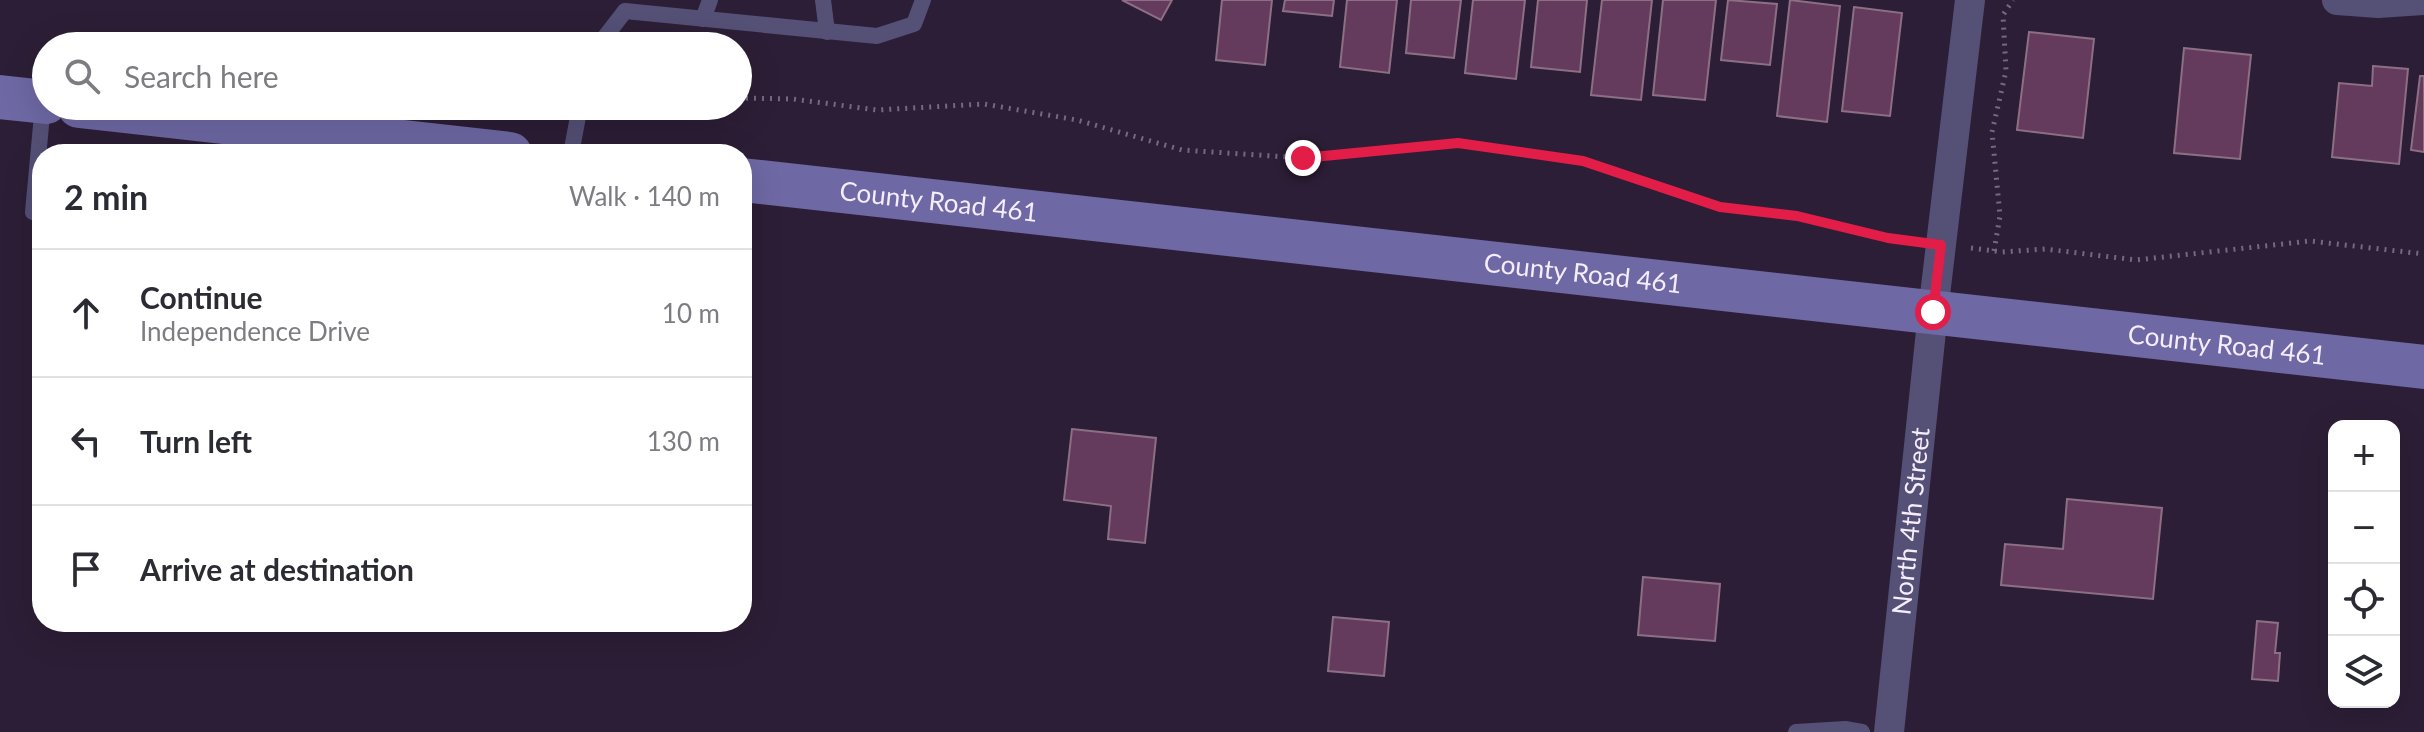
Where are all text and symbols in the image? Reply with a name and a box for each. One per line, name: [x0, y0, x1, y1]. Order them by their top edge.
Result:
search box: [32, 32, 752, 120]
icon: search: [60, 54, 104, 98]
text: Search here: [124, 58, 279, 94]
route end: [1285, 140, 1321, 176]
street label: County Road 461: [838, 174, 1040, 228]
text: 2 min: [64, 176, 148, 217]
text: Walk · 140 m: [569, 180, 720, 212]
street label: County Road 461: [1482, 246, 1684, 299]
text: Continue: [140, 279, 263, 315]
icon: ahead: [64, 291, 108, 335]
route start: [1915, 294, 1951, 330]
text: 10 m: [662, 297, 720, 329]
text: Independence Drive: [140, 315, 370, 347]
street label: County Road 461: [2126, 317, 2328, 371]
icon: left: [64, 419, 108, 463]
map controls: [2328, 420, 2400, 708]
button: +: [2328, 420, 2400, 492]
text: Turn left: [140, 423, 252, 459]
text: 130 m: [647, 425, 720, 457]
street label: North 4th Street: [1884, 425, 1936, 616]
button: −: [2328, 492, 2400, 564]
icon: arrive: [64, 547, 108, 591]
text: Arrive at destination: [140, 551, 414, 587]
button: locate: [2328, 564, 2400, 636]
button: layers: [2328, 636, 2400, 708]

